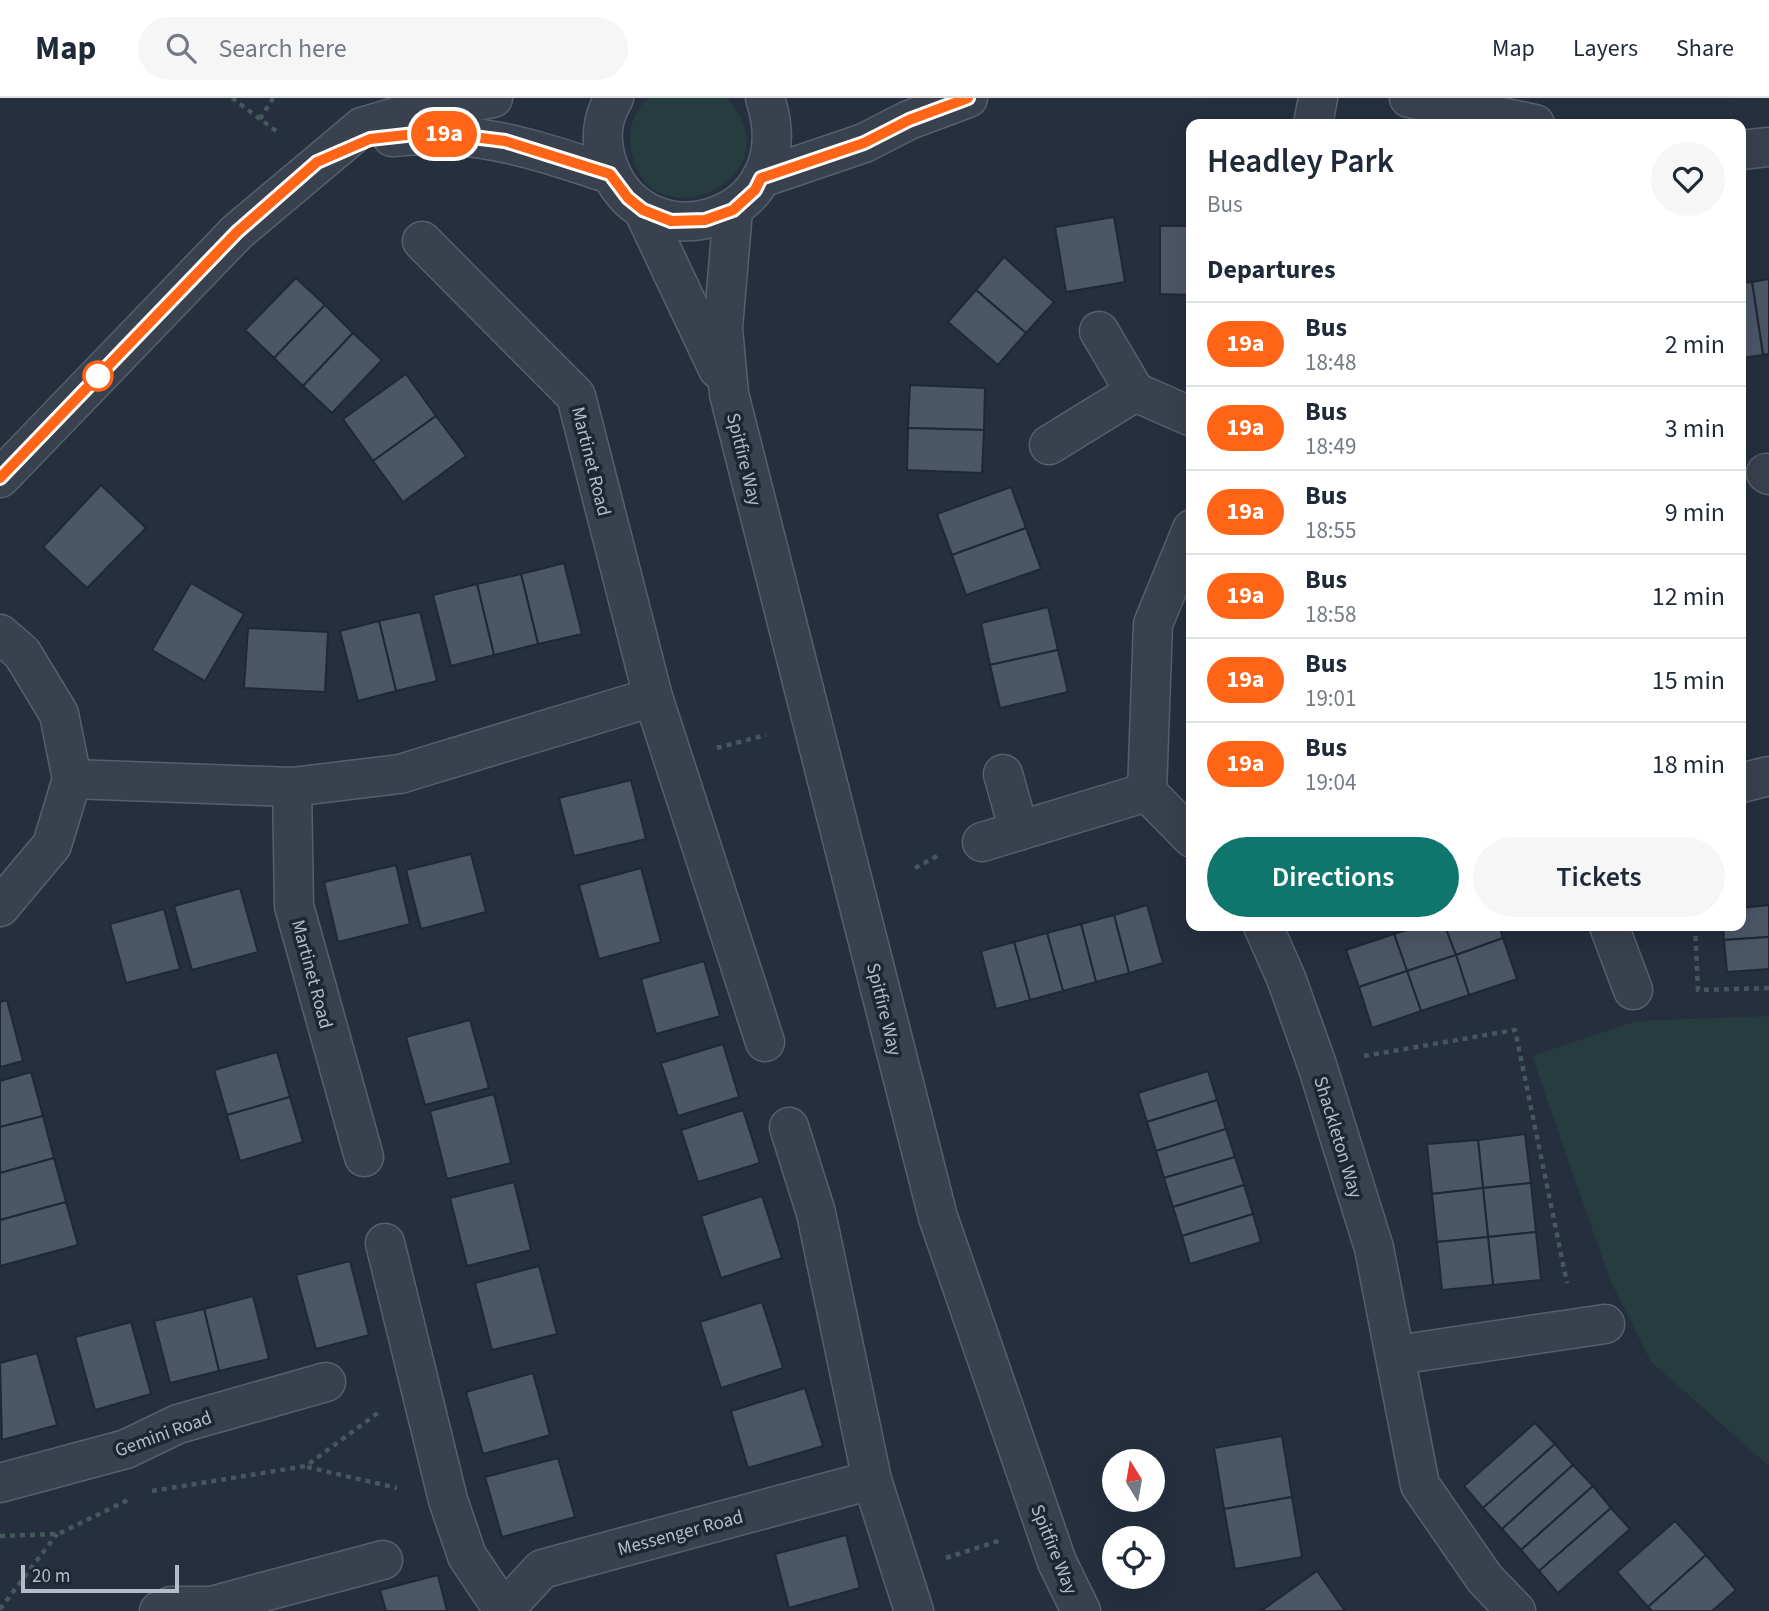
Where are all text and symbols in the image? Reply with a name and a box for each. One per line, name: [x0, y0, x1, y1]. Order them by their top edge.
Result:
search box: [138, 17, 628, 80]
text: Map: [35, 25, 96, 72]
icon: search: [162, 29, 200, 67]
text: Search here: [218, 30, 347, 67]
text: Map: [1492, 31, 1535, 66]
text: Layers: [1573, 31, 1638, 66]
text: Share: [1676, 31, 1734, 66]
line badge: 19a: [404, 111, 484, 157]
text: 19a: [425, 116, 463, 151]
text: Headley Park: [1207, 138, 1394, 185]
button: heart: [1651, 142, 1725, 216]
text: Bus: [1207, 188, 1243, 221]
text: Departures: [1207, 251, 1335, 288]
text: Bus: [1305, 309, 1347, 346]
text: 19a: [1227, 326, 1265, 361]
text: 2 min: [1665, 326, 1725, 363]
text: 18:48: [1305, 346, 1356, 379]
unlabelled marker: [83, 361, 113, 391]
text: Bus: [1305, 393, 1347, 430]
street label: Martinet Road: [564, 404, 617, 519]
street label: Spitfire Way: [719, 410, 768, 509]
text: 19a: [1227, 410, 1265, 445]
text: 3 min: [1665, 410, 1725, 447]
text: 18:49: [1305, 430, 1356, 463]
text: Bus: [1305, 477, 1347, 514]
text: 19a: [1227, 494, 1265, 529]
text: 9 min: [1665, 494, 1725, 531]
text: 18:55: [1305, 514, 1356, 547]
text: Bus: [1305, 561, 1347, 598]
text: 19a: [1227, 578, 1265, 613]
text: 12 min: [1652, 578, 1725, 615]
text: 18:58: [1305, 598, 1356, 631]
text: Bus: [1305, 645, 1347, 682]
text: 19a: [1227, 662, 1265, 697]
text: 15 min: [1652, 662, 1725, 699]
text: 19:01: [1305, 682, 1356, 715]
text: Bus: [1305, 729, 1347, 766]
text: 19a: [1227, 746, 1265, 781]
text: 18 min: [1652, 746, 1725, 783]
text: 19:04: [1305, 766, 1356, 799]
button: Directions: [1207, 837, 1459, 917]
button: Tickets: [1473, 837, 1725, 917]
street label: Martinet Road: [284, 917, 339, 1032]
street label: Spitfire Way: [859, 960, 908, 1059]
street label: Shackleton Way: [1306, 1073, 1369, 1202]
street label: Gemini Road: [111, 1404, 216, 1464]
north arrow: [1102, 1449, 1166, 1512]
map controls: [1102, 1449, 1165, 1589]
street label: Spitfire Way: [1023, 1501, 1084, 1599]
street label: Messenger Road: [615, 1504, 746, 1563]
button: locate: [1102, 1526, 1165, 1589]
scale bar: [21, 1562, 178, 1594]
text: 20 m: [32, 1563, 70, 1590]

